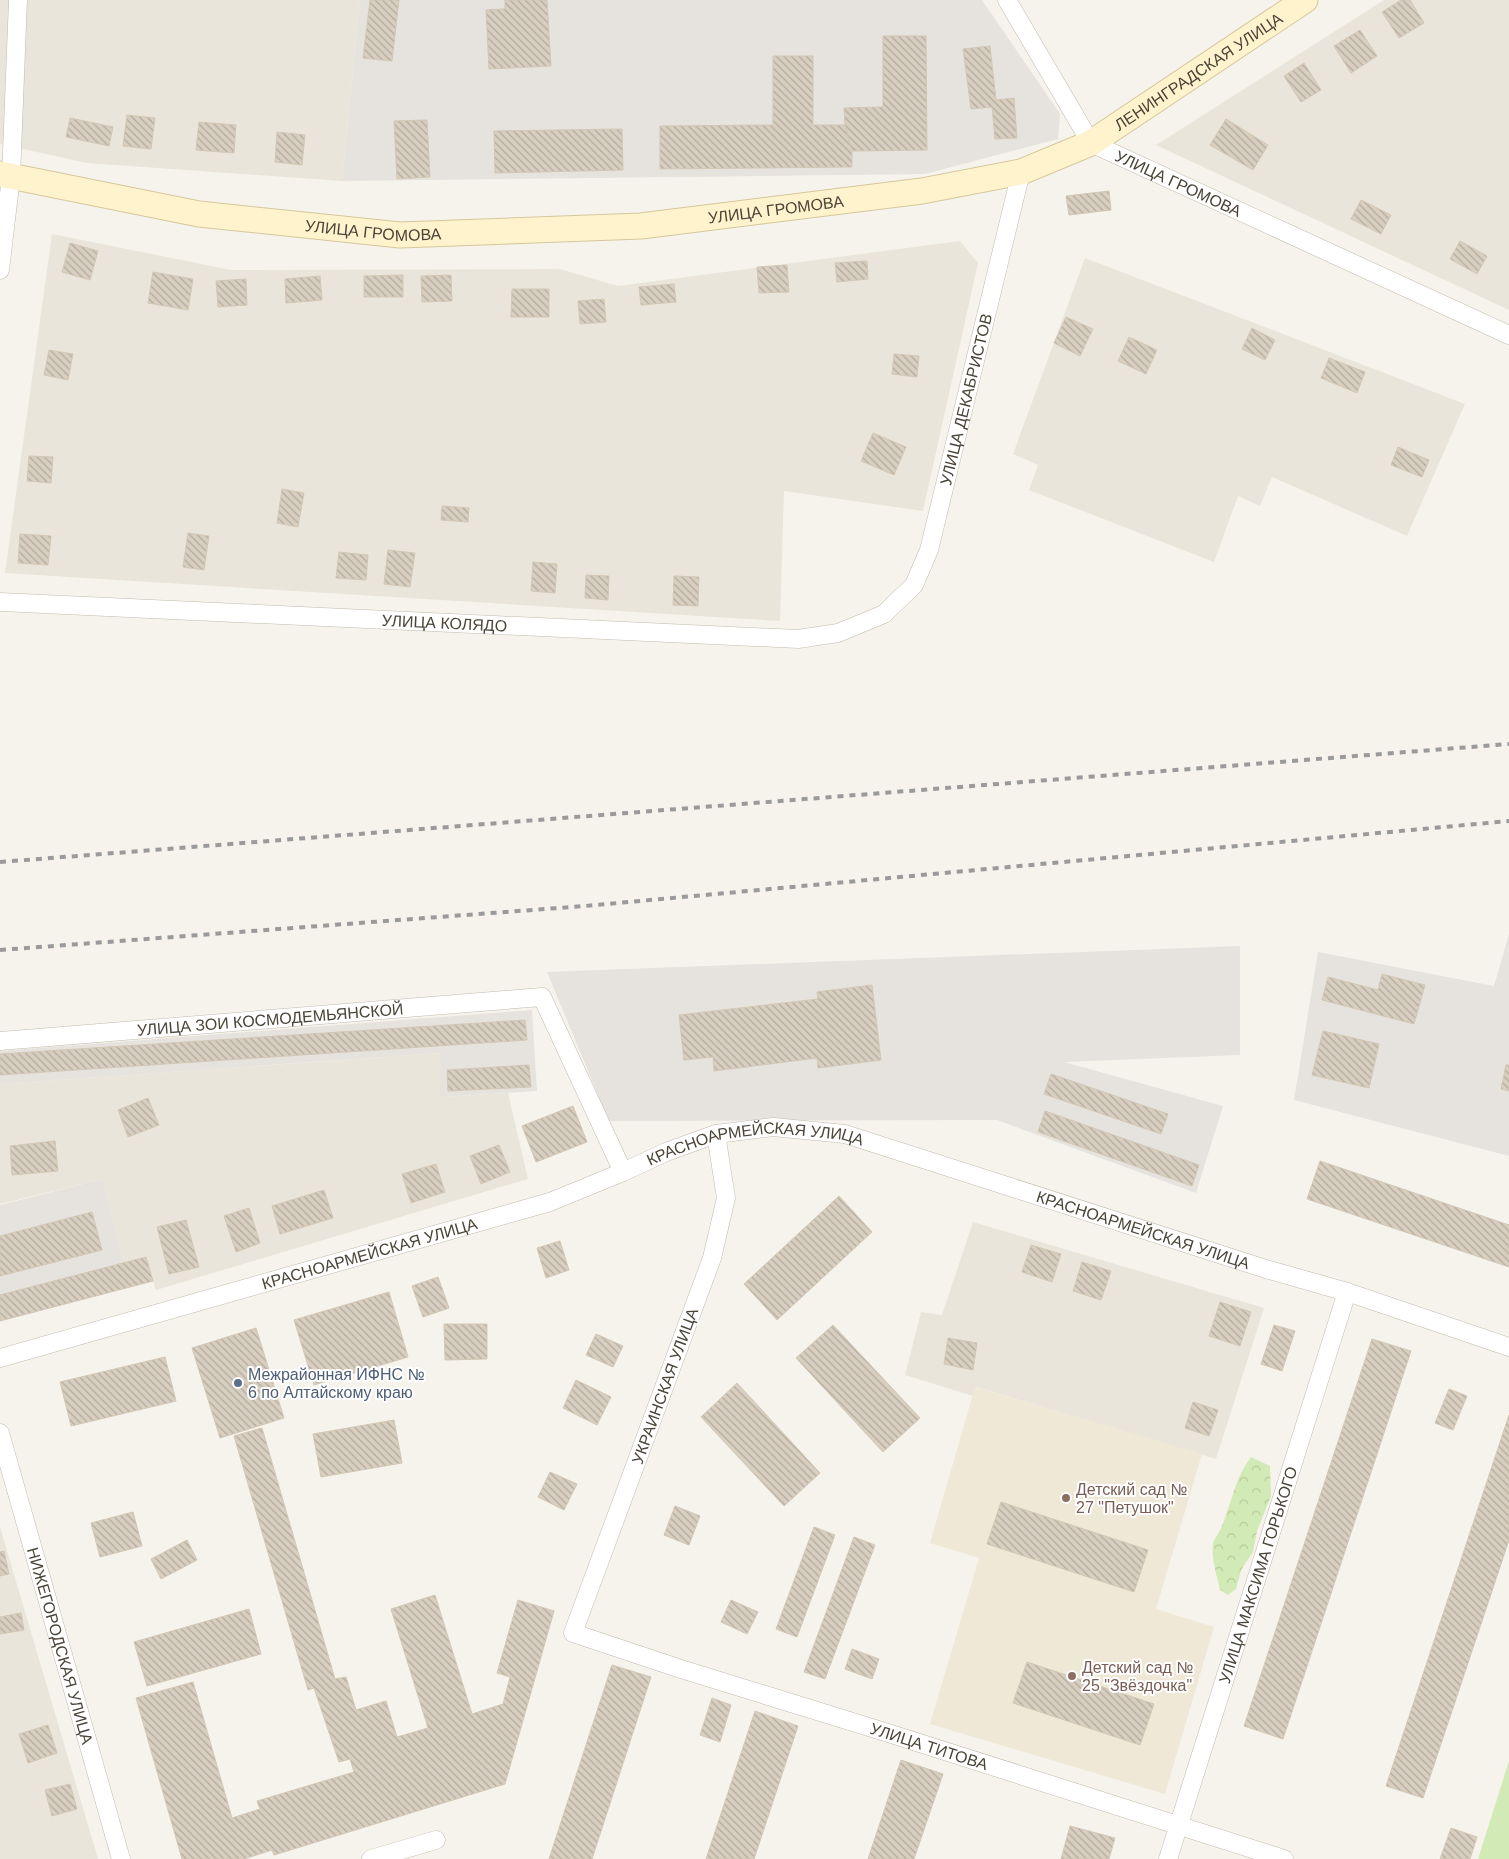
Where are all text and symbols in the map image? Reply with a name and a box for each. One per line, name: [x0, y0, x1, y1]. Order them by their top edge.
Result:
street label: ЛЕНИНГРАДСКАЯ УЛИЦА: [1111, 9, 1286, 133]
street label: УЛИЦА ГРОМОВА: [1113, 147, 1244, 220]
street label: УЛИЦА ГРОМОВА: [707, 192, 845, 226]
street label: УЛИЦА ГРОМОВА: [304, 217, 442, 244]
street label: УЛИЦА ДЕКАБРИСТОВ: [937, 312, 995, 487]
street label: УЛИЦА КОЛЯДО: [382, 611, 508, 634]
street label: УЛИЦА ЗОИ КОСМОДЕМЬЯНСКОЙ: [136, 999, 404, 1038]
street label: КРАСНОАРМЕЙСКАЯ УЛИЦА: [644, 1118, 866, 1168]
street label: КРАСНОАРМЕЙСКАЯ УЛИЦА: [1034, 1187, 1252, 1272]
street label: КРАСНОАРМЕЙСКАЯ УЛИЦА: [260, 1215, 479, 1292]
street label: УКРАИНСКАЯ УЛИЦА: [629, 1305, 701, 1466]
place label: Межрайонная ИФНС № 6 по Алтайскому краю: [248, 1366, 425, 1401]
marker: Межрайонная ИФНС № 6 по Алтайскому краю: [232, 1377, 244, 1389]
street label: УЛИЦА МАКСИМА ГОРЬКОГО: [1216, 1464, 1300, 1685]
place label: Детский сад № 27 "Петушок": [1076, 1481, 1188, 1516]
marker: Детский сад № 27 "Петушок": [1060, 1492, 1072, 1504]
street label: НИЖЕГОРОДСКАЯ УЛИЦА: [24, 1545, 96, 1746]
place label: Детский сад № 25 "Звёздочка": [1082, 1659, 1194, 1694]
marker: Детский сад № 25 "Звёздочка": [1066, 1670, 1078, 1682]
street label: УЛИЦА ТИТОВА: [868, 1720, 990, 1773]

